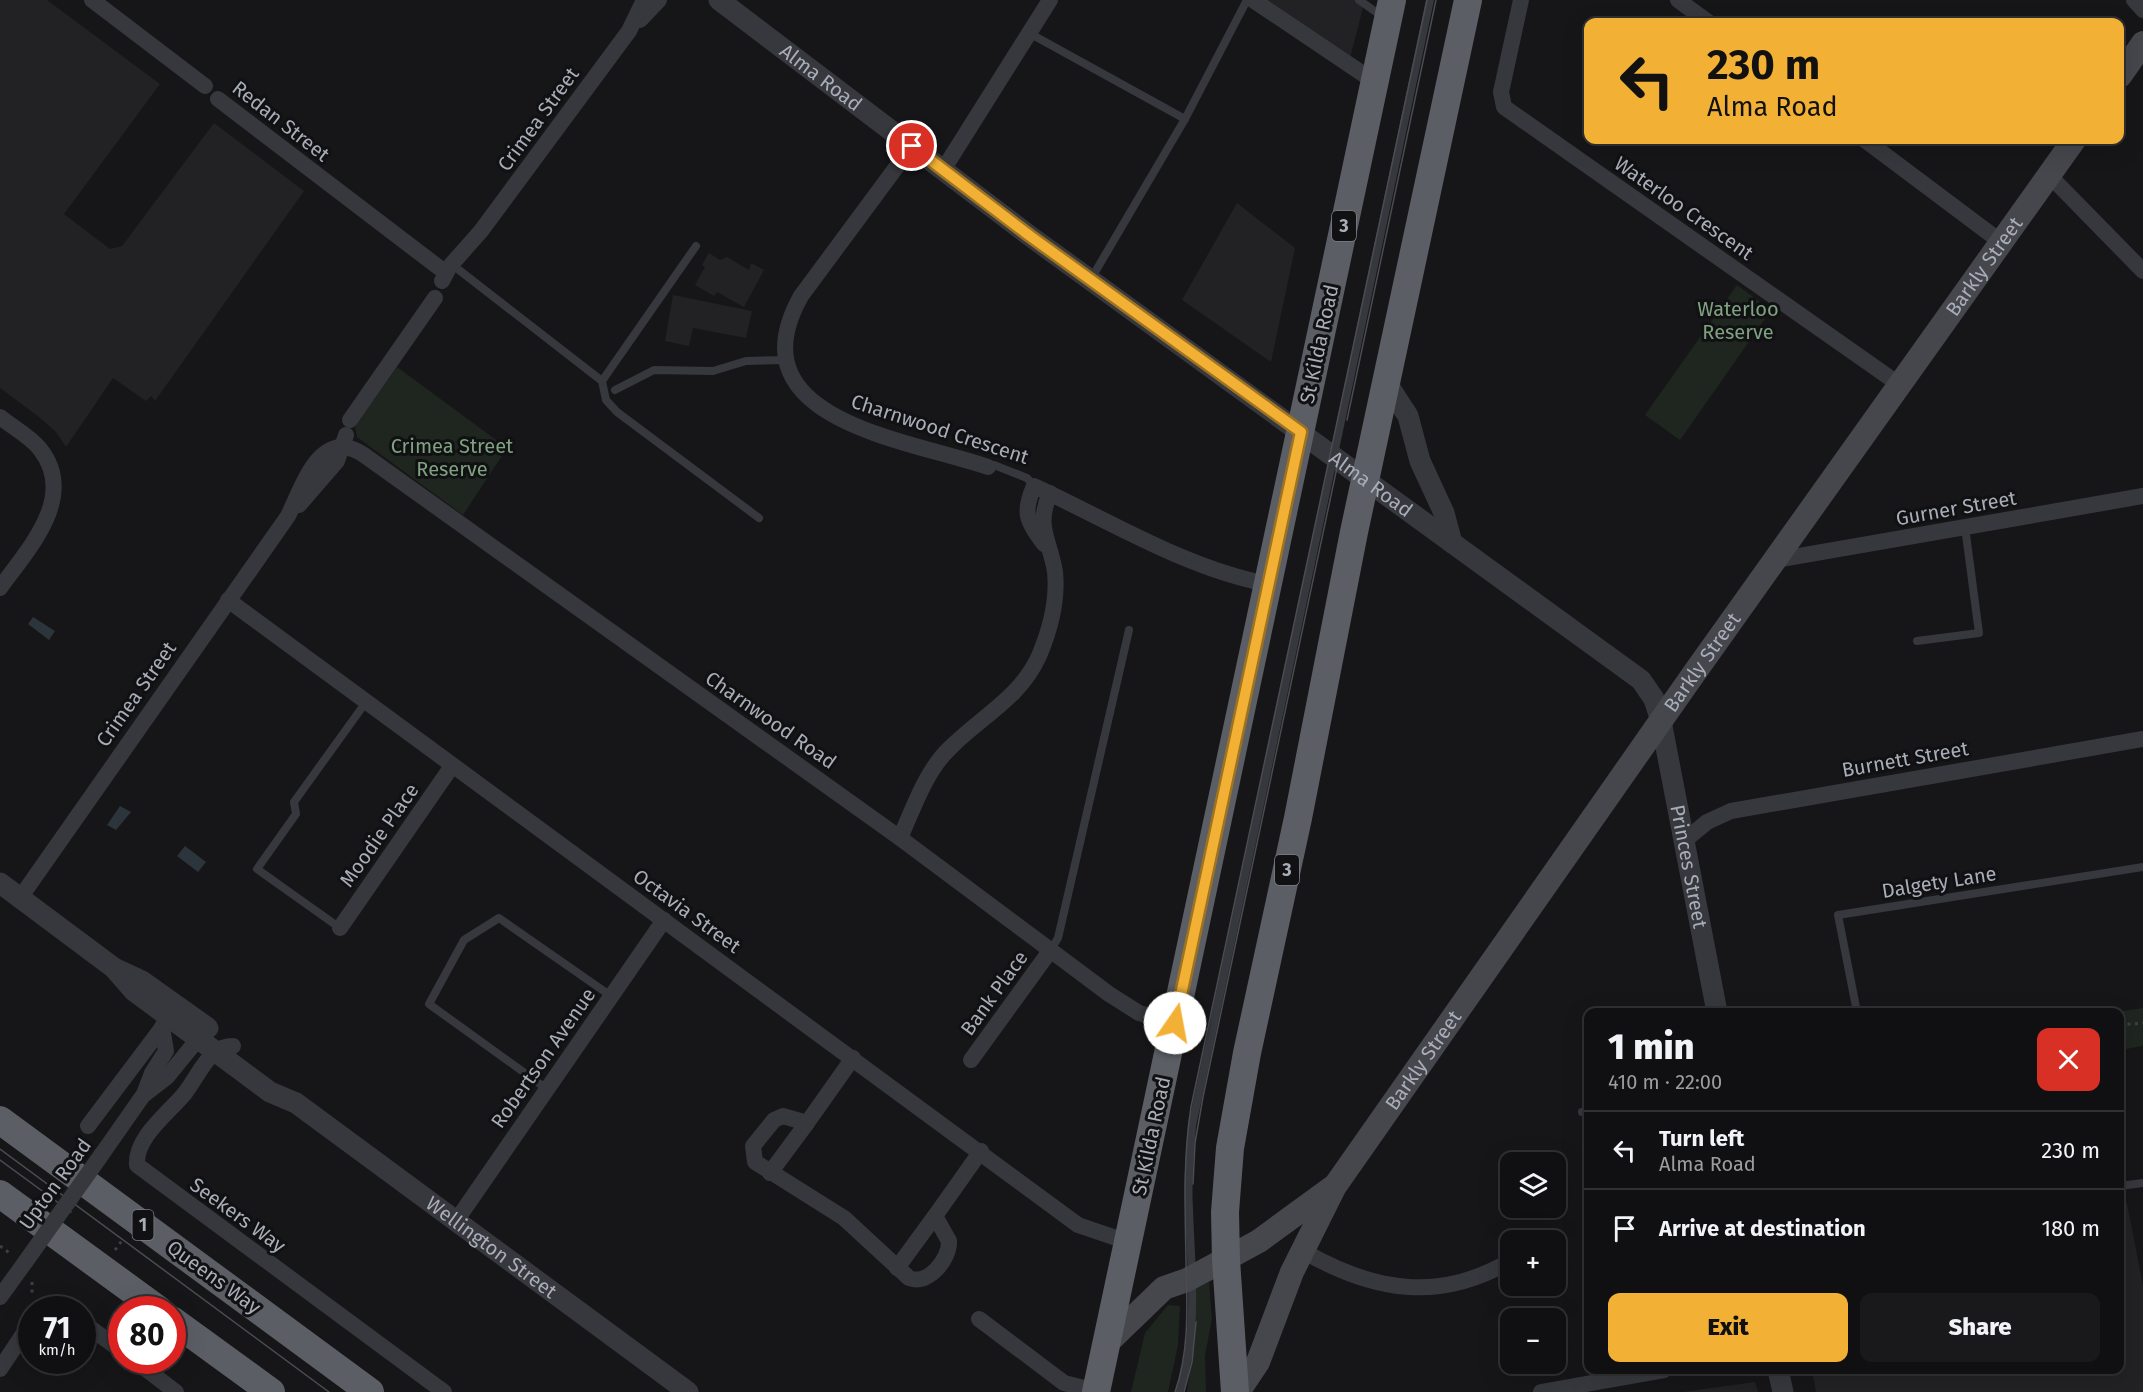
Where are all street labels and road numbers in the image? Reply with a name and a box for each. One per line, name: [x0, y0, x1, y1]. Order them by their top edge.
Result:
street label: Alma Road: [775, 39, 867, 116]
street label: Crimea Street: [492, 62, 584, 176]
street label: Redan Street: [228, 76, 335, 167]
street label: Waterloo Crescent: [1610, 151, 1759, 265]
road number: 3: [1332, 211, 1356, 241]
street label: Barkly Street: [1941, 211, 2028, 321]
street label: St Kilda Road: [1295, 282, 1343, 406]
street label: Charnwood Crescent: [848, 389, 1033, 469]
street label: Alma Road: [1325, 446, 1417, 522]
street label: Gurner Street: [1894, 485, 2019, 530]
street label: Barkly Street: [1659, 607, 1746, 717]
street label: Crimea Street: [91, 636, 181, 751]
street label: Charnwood Road: [701, 666, 841, 774]
street label: Burnett Street: [1840, 736, 1971, 782]
street label: Moodie Place: [335, 779, 423, 891]
street label: Princes Street: [1665, 803, 1713, 931]
road number: 3: [1275, 855, 1299, 885]
street label: Dalgety Lane: [1880, 861, 1998, 903]
street label: Octavia Street: [629, 864, 746, 958]
street label: Bank Place: [955, 946, 1033, 1040]
street label: Robertson Avenue: [486, 983, 600, 1133]
street label: Barkly Street: [1380, 1005, 1467, 1115]
street label: St Kilda Road: [1127, 1074, 1175, 1198]
street label: Upton Road: [14, 1134, 96, 1234]
street label: Seekers Way: [186, 1172, 291, 1258]
street label: Wellington Street: [421, 1191, 562, 1304]
road number: 1: [132, 1210, 154, 1240]
street label: Queens Way: [162, 1235, 266, 1319]

